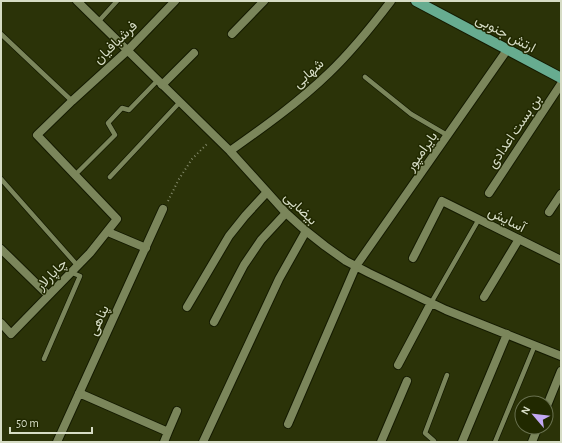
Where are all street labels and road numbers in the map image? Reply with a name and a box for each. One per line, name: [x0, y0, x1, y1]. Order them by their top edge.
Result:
street label: ارتش جنوبی: [473, 12, 538, 56]
street label: فرشبافیان: [91, 19, 141, 68]
street label: شهابی: [291, 56, 327, 92]
street label: بن بست اعدادی: [485, 92, 545, 172]
street label: بایرامپور: [403, 129, 442, 176]
street label: بیضایی: [280, 190, 320, 228]
street label: آسایش: [485, 204, 529, 237]
street label: چاپارلار: [33, 256, 71, 295]
street label: پناهی: [86, 303, 114, 339]

